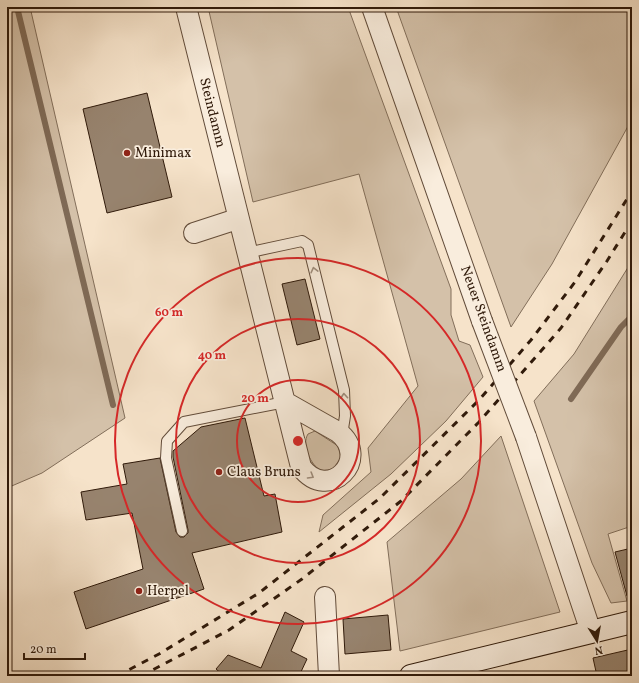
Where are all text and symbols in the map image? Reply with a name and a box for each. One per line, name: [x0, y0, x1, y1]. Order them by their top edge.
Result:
street label: Steindamm: [195, 76, 230, 150]
place label: Minimax: [135, 144, 191, 163]
marker: Minimax: [122, 148, 132, 158]
street label: Neuer Steindamm: [455, 263, 511, 375]
one-way arrow: [310, 267, 319, 274]
text: 60 m: [155, 305, 183, 321]
text: 40 m: [198, 348, 227, 364]
text: 20 m: [241, 391, 269, 407]
one-way arrow: [340, 393, 349, 399]
centre of rings: [291, 434, 305, 448]
place label: Claus Bruns: [227, 463, 301, 482]
marker: Claus Bruns: [214, 467, 224, 477]
one-way arrow: [307, 472, 314, 479]
place label: Herpel: [147, 582, 189, 601]
marker: Herpel: [134, 586, 144, 596]
north arrow: [577, 621, 617, 661]
scale bar: [24, 635, 85, 661]
text: N: [593, 641, 604, 657]
text: 20 m: [30, 642, 57, 658]

